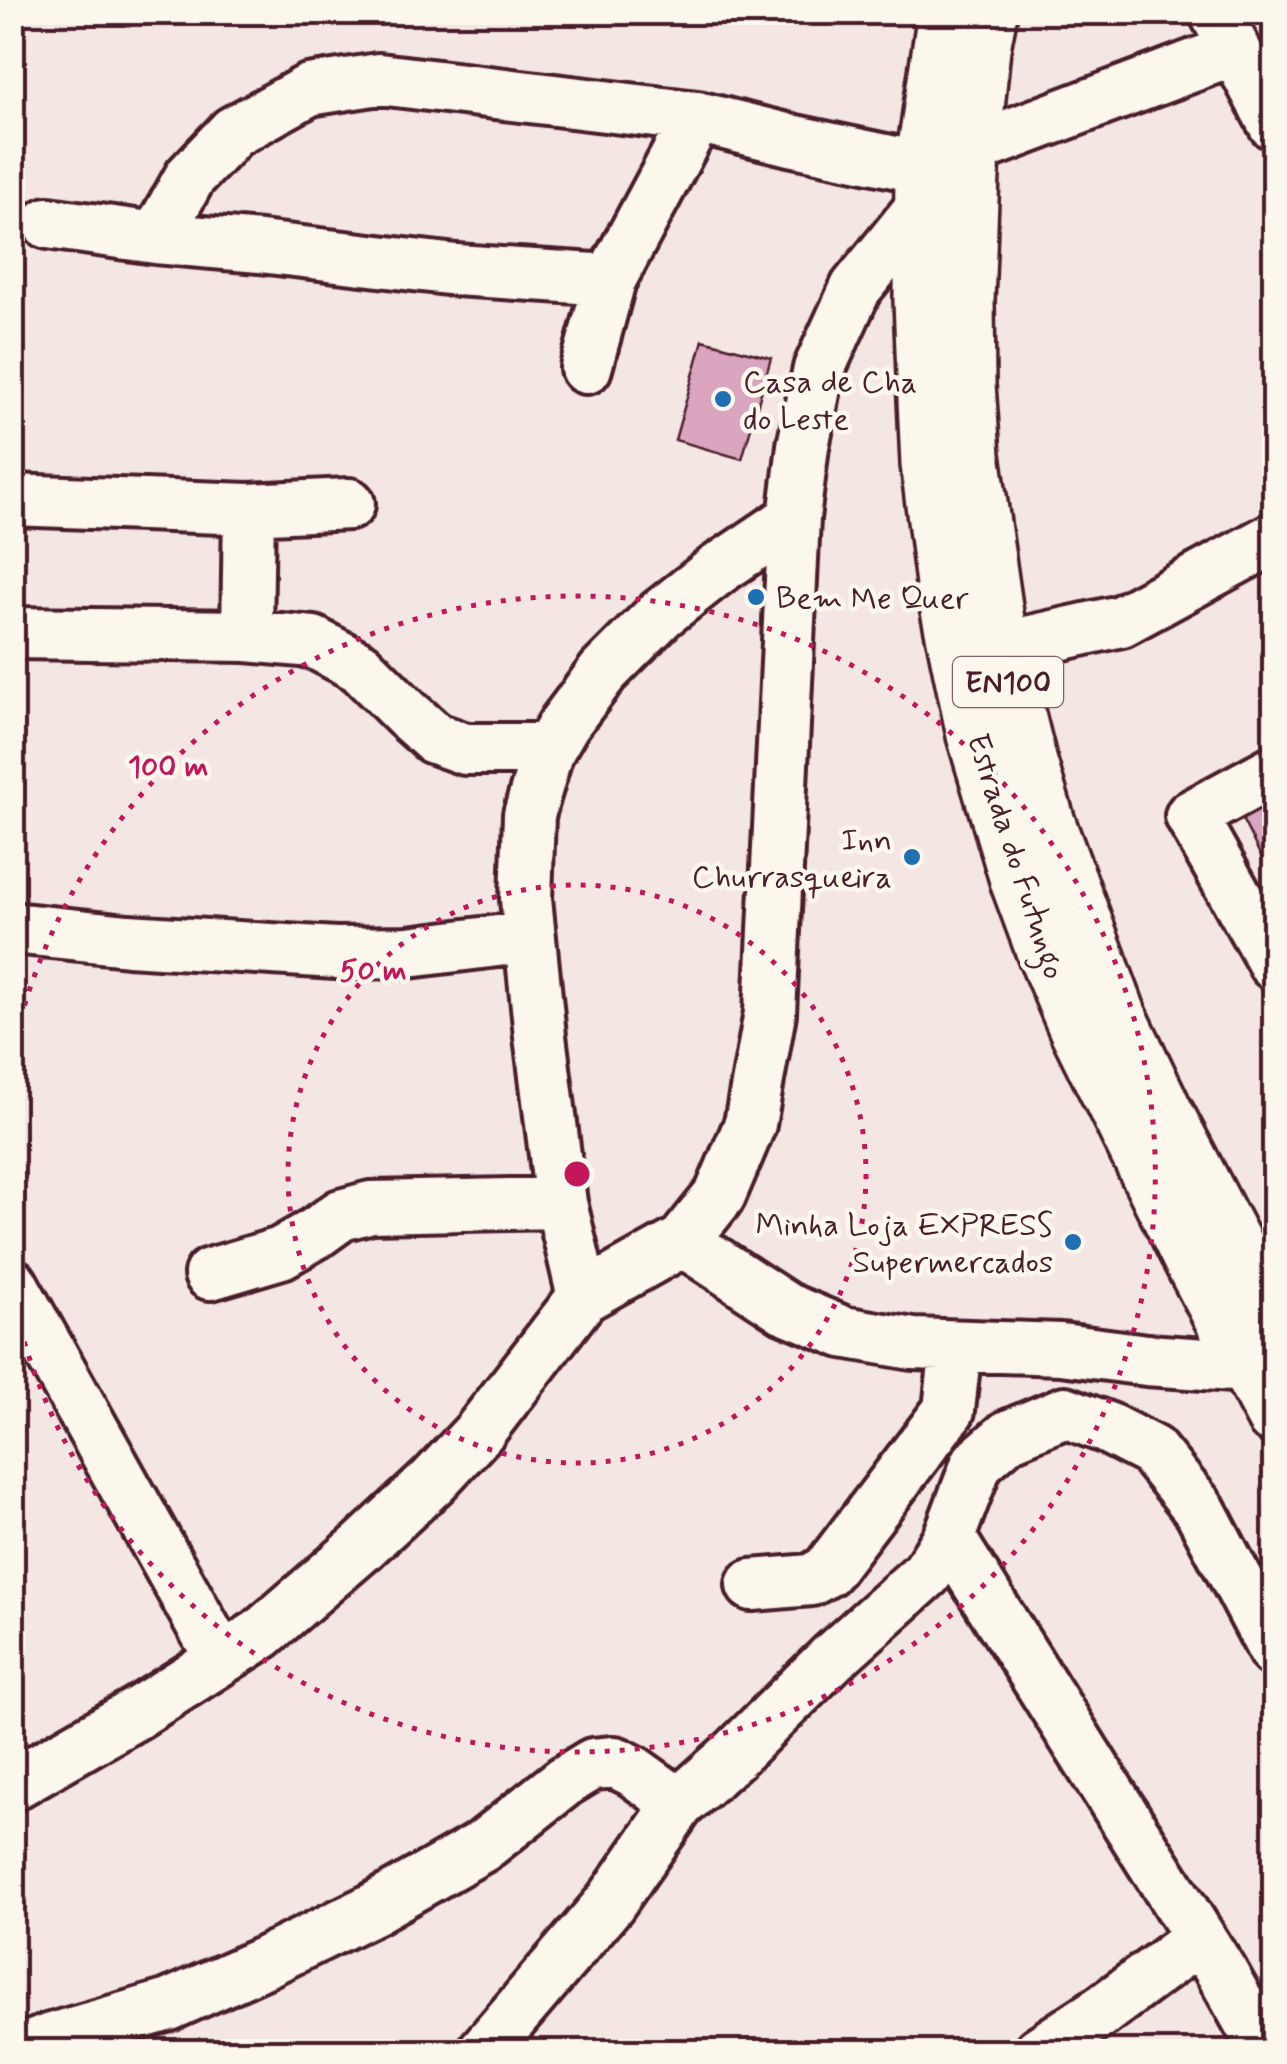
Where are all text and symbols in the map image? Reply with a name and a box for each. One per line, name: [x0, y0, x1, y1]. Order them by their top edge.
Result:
place label: Casa de Cha do Leste: [743, 362, 917, 441]
marker: Casa de Cha do Leste: [712, 388, 734, 410]
place label: Bem Me Quer: [776, 578, 969, 620]
marker: Bem Me Quer: [745, 586, 767, 608]
road number: EN100: [953, 657, 1063, 707]
street label: Estrada do Futungo: [953, 728, 1075, 986]
text: 100 m: [128, 748, 208, 787]
place label: Inn Churrasqueira: [692, 820, 892, 899]
marker: Inn Churrasqueira: [901, 846, 923, 868]
text: 50 m: [339, 952, 407, 991]
centre of rings: [559, 1156, 595, 1192]
place label: Minha Loja EXPRESS Supermercados: [756, 1205, 1053, 1284]
marker: Minha Loja EXPRESS Supermercados: [1062, 1231, 1084, 1253]

